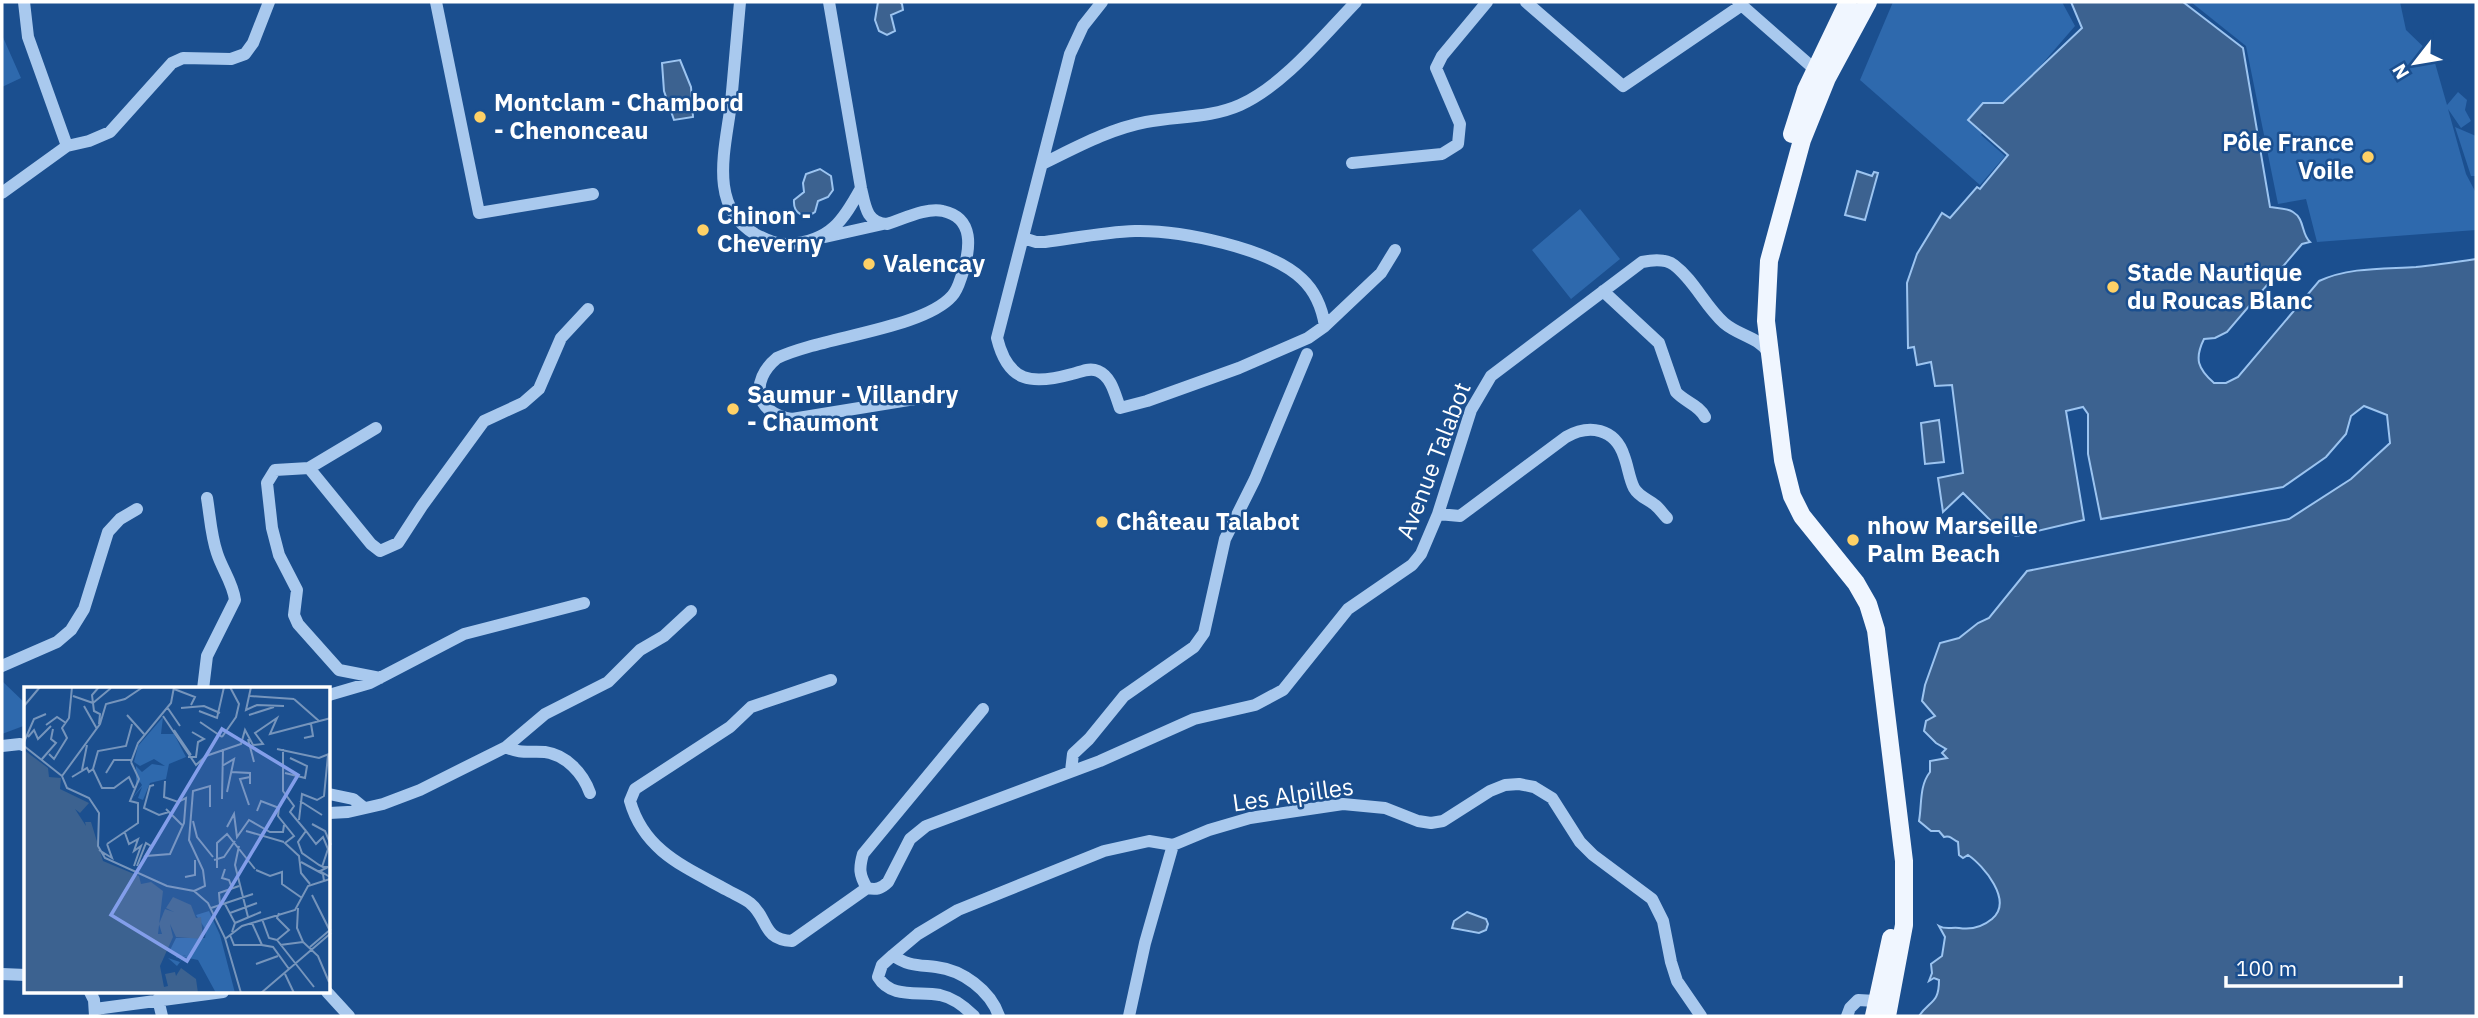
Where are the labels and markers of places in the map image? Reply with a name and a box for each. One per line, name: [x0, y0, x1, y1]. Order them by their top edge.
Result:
place label: Montclam - Chambord - Chenonceau: [494, 86, 744, 146]
marker: Montclam - Chambord - Chenonceau: [472, 109, 488, 125]
place label: Pôle France Voile: [2222, 126, 2354, 186]
marker: Pôle France Voile: [2360, 149, 2376, 165]
place label: Chinon - Cheverny: [717, 199, 823, 259]
marker: Chinon - Cheverny: [695, 222, 711, 238]
place label: Valencay: [883, 247, 985, 279]
marker: Valencay: [861, 256, 877, 272]
place label: Stade Nautique du Roucas Blanc: [2127, 256, 2313, 316]
marker: Stade Nautique du Roucas Blanc: [2105, 279, 2121, 295]
place label: Saumur - Villandry - Chaumont: [747, 378, 959, 438]
marker: Saumur - Villandry - Chaumont: [725, 401, 741, 417]
place label: Château Talabot: [1116, 505, 1300, 537]
place label: nhow Marseille Palm Beach: [1867, 509, 2038, 569]
marker: Château Talabot: [1094, 514, 1110, 530]
marker: nhow Marseille Palm Beach: [1845, 532, 1861, 548]

